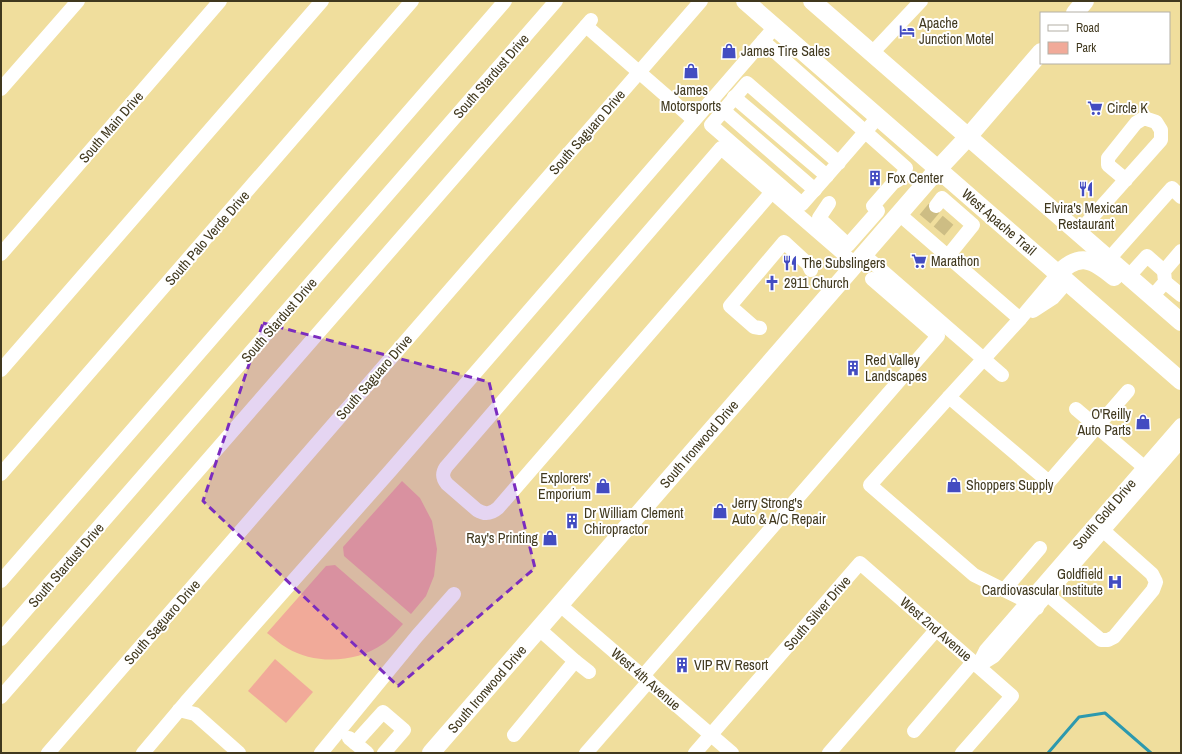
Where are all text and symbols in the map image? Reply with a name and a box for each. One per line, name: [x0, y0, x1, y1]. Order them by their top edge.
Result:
legend: [1040, 12, 1170, 64]
place label: Apache Junction Motel: [918, 14, 994, 48]
text: Road: [1076, 20, 1100, 36]
hotel icon: Apache Junction Motel: [898, 22, 916, 40]
street label: South Stardust Drive: [449, 30, 533, 122]
text: Park: [1076, 40, 1096, 56]
shop icon: James Tire Sales: [720, 42, 738, 60]
place label: James Tire Sales: [741, 42, 830, 60]
shop icon: James Motorsports: [682, 62, 700, 80]
place label: James Motorsports: [661, 81, 722, 115]
street label: South Saguaro Drive: [545, 86, 629, 178]
street label: South Main Drive: [75, 87, 147, 167]
supermarket icon: Circle K: [1086, 99, 1104, 117]
place label: Circle K: [1107, 99, 1148, 117]
building icon: Fox Center: [866, 169, 884, 187]
place label: Fox Center: [887, 169, 943, 187]
restaurant icon: Elvira's Mexican Restaurant: [1077, 180, 1095, 198]
street label: West Apache Trail: [958, 185, 1040, 259]
street label: South Palo Verde Drive: [161, 187, 253, 289]
place label: Elvira's Mexican Restaurant: [1044, 199, 1128, 233]
supermarket icon: Marathon: [910, 252, 928, 270]
place label: Marathon: [931, 252, 980, 270]
restaurant icon: The Subslingers: [781, 254, 799, 272]
place label: The Subslingers: [802, 254, 886, 272]
street label: South Stardust Drive: [237, 274, 321, 366]
church icon: 2911 Church: [763, 274, 781, 292]
place label: 2911 Church: [784, 274, 849, 292]
street label: South Saguaro Drive: [332, 331, 416, 423]
place label: Red Valley Landscapes: [865, 351, 927, 385]
building icon: Red Valley Landscapes: [844, 359, 862, 377]
street label: South Ironwood Drive: [656, 396, 742, 492]
place label: O'Reilly Auto Parts: [1076, 405, 1131, 439]
shop icon: O'Reilly Auto Parts: [1134, 413, 1152, 431]
place label: Explorers' Emporium: [538, 469, 591, 503]
street label: South Gold Drive: [1068, 475, 1140, 553]
shop icon: Shoppers Supply: [945, 476, 963, 494]
place label: Shoppers Supply: [966, 476, 1054, 494]
shop icon: Explorers' Emporium: [594, 477, 612, 495]
place label: Jerry Strong's Auto & A/C Repair: [731, 494, 826, 528]
shop icon: Jerry Strong's Auto & A/C Repair: [711, 502, 729, 520]
place label: Dr William Clement Chiropractor: [584, 504, 684, 538]
building icon: Dr William Clement Chiropractor: [563, 512, 581, 530]
street label: South Stardust Drive: [24, 519, 108, 611]
place label: Ray's Printing: [466, 529, 539, 547]
shop icon: Ray's Printing: [541, 529, 559, 547]
place label: Goldfield Cardiovascular Institute: [982, 565, 1103, 599]
street label: South Silver Drive: [780, 572, 854, 654]
hospital icon: Goldfield Cardiovascular Institute: [1106, 573, 1124, 591]
street label: South Saguaro Drive: [120, 576, 204, 668]
street label: West 2nd Avenue: [896, 593, 976, 665]
street label: South Ironwood Drive: [444, 641, 530, 737]
street label: West 4th Avenue: [607, 644, 685, 714]
building icon: VIP RV Resort: [673, 656, 691, 674]
place label: VIP RV Resort: [694, 656, 768, 674]

